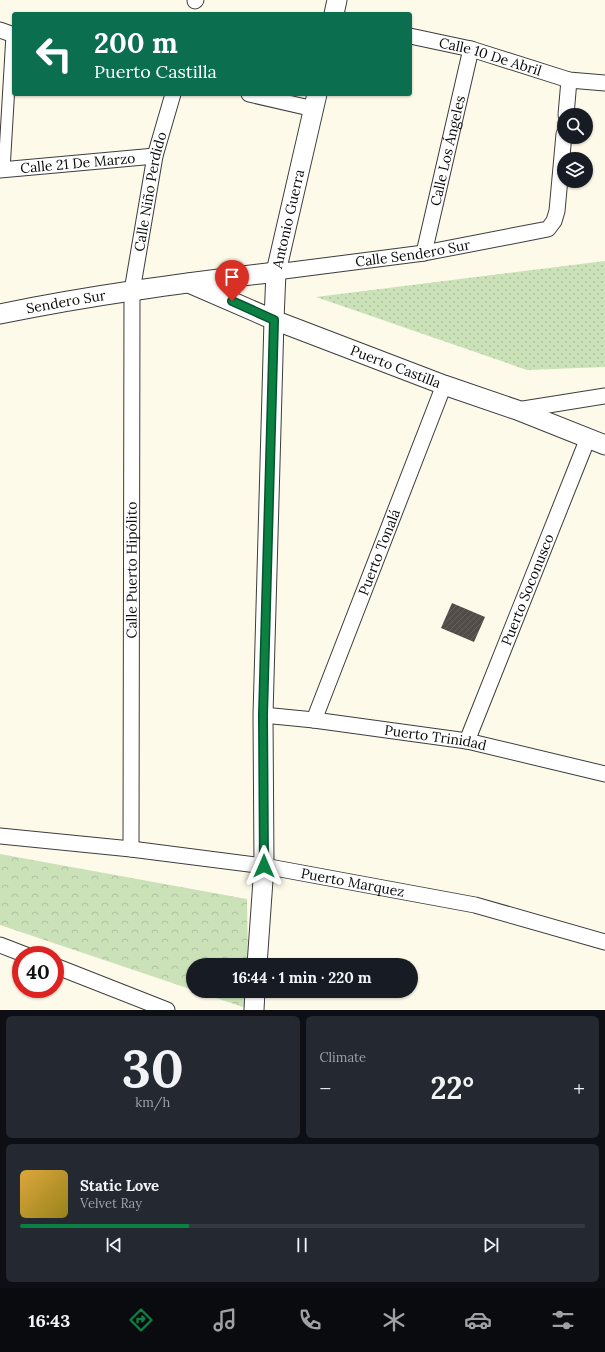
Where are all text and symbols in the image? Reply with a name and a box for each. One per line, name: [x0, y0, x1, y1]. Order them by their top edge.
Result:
text: 200 m: [94, 25, 178, 61]
icon: left: [28, 28, 80, 80]
street label: Calle 10 De Abril: [438, 33, 544, 80]
text: Puerto Castilla: [94, 60, 217, 83]
street label: Calle Los Ángeles: [426, 94, 469, 208]
map controls: [557, 108, 593, 188]
button: search: [557, 108, 593, 144]
street label: Calle Niño Perdido: [130, 130, 171, 253]
street label: Calle 21 De Marzo: [19, 149, 136, 177]
button: layers: [557, 152, 593, 188]
street label: Antonio Guerra: [268, 168, 308, 271]
street label: Calle Sendero Sur: [354, 235, 472, 271]
pin: [215, 260, 249, 301]
icon: arrive: [221, 266, 243, 288]
street label: Sendero Sur: [25, 286, 107, 318]
street label: Puerto Castilla: [348, 341, 444, 392]
street label: Calle Puerto Hipólito: [122, 502, 141, 638]
street label: Puerto Tonalá: [354, 506, 404, 598]
street label: Puerto Soconusco: [497, 531, 558, 648]
street label: Puerto Trinidad: [383, 721, 488, 754]
position arrow: [243, 845, 285, 887]
street label: Puerto Marquez: [299, 864, 406, 901]
speed limit sign: 40: [12, 946, 64, 998]
text: 16:44 · 1 min · 220 m: [232, 968, 372, 987]
text: 30: [122, 1035, 184, 1101]
text: Climate: [320, 1049, 366, 1066]
text: 22°: [431, 1069, 474, 1107]
text: −: [320, 1074, 331, 1102]
text: +: [573, 1074, 585, 1102]
text: km/h: [135, 1094, 170, 1111]
text: Static Love: [80, 1176, 159, 1195]
text: Velvet Ray: [80, 1195, 142, 1212]
icon: previous: [103, 1234, 125, 1256]
icon: pause: [291, 1234, 313, 1256]
icon: next: [480, 1234, 502, 1256]
icon: directions: [127, 1306, 155, 1334]
icon: music: [211, 1306, 239, 1334]
icon: phone: [296, 1306, 324, 1334]
icon: climate: [380, 1306, 408, 1334]
icon: car: [464, 1306, 492, 1334]
icon: filters: [549, 1306, 577, 1334]
text: 16:43: [28, 1309, 70, 1332]

